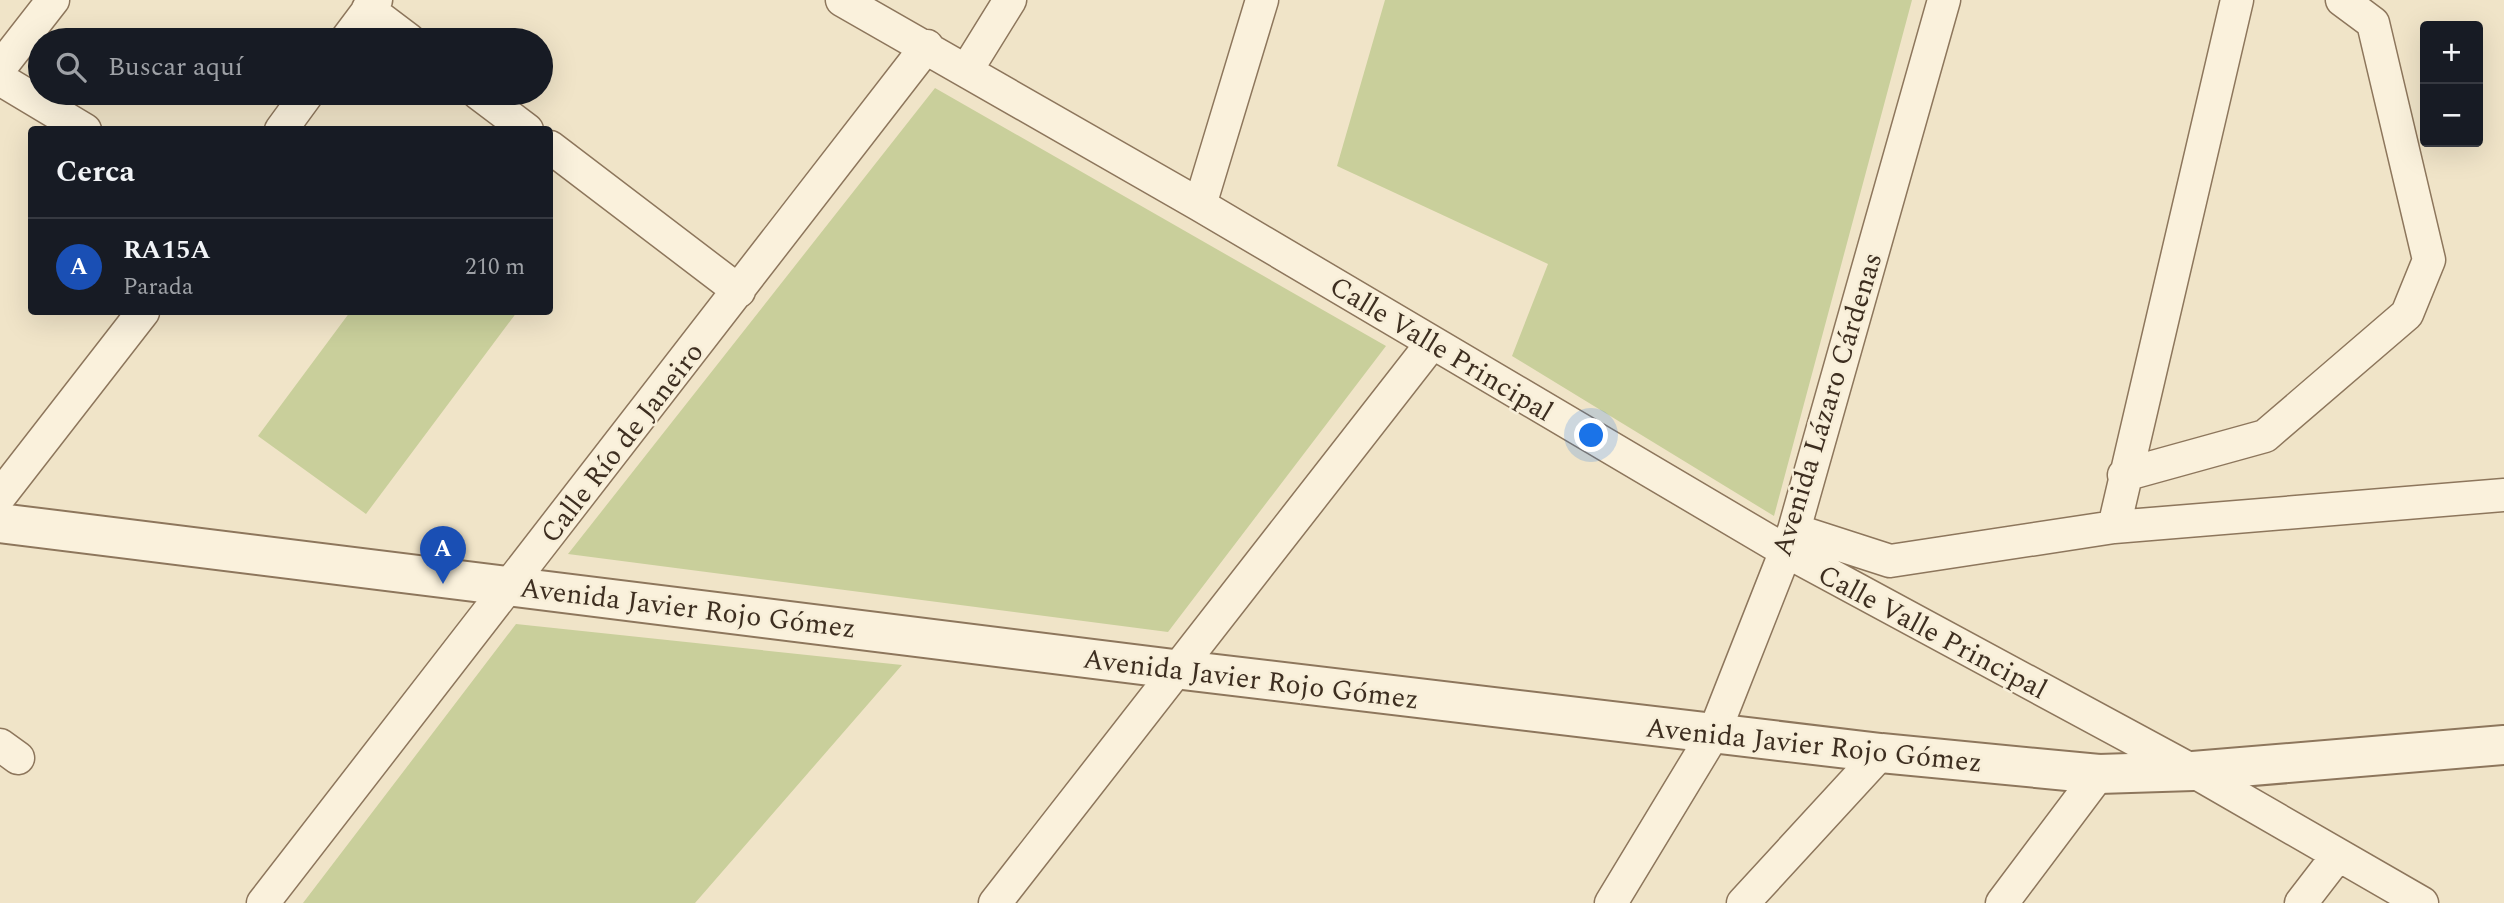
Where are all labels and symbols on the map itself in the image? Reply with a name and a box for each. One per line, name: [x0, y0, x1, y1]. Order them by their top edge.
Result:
street label: Avenida Lázaro Cárdenas: [1761, 247, 1894, 562]
street label: Calle Valle Principal: [1321, 265, 1561, 433]
street label: Calle Río de Janeiro: [530, 333, 715, 553]
your location: [1574, 418, 1608, 452]
pin: A: [420, 526, 466, 584]
street label: Calle Valle Principal: [1810, 554, 2055, 711]
street label: Avenida Javier Rojo Gómez: [517, 567, 858, 650]
street label: Avenida Javier Rojo Gómez: [1080, 638, 1421, 721]
street label: Avenida Javier Rojo Gómez: [1643, 706, 1984, 785]

